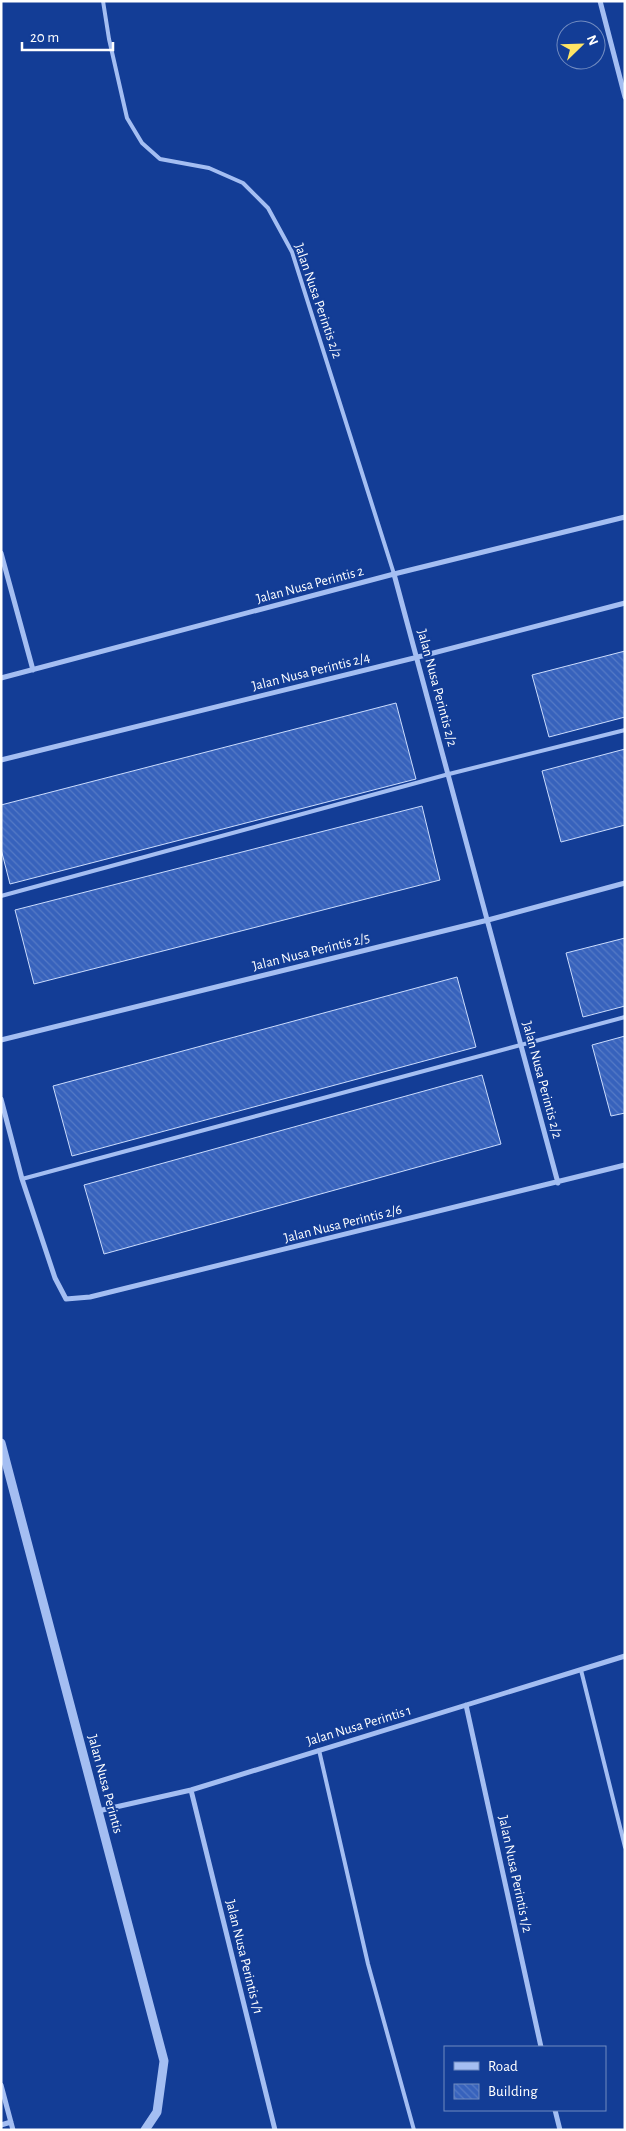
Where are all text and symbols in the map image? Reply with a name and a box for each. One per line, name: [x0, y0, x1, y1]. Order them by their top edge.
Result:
scale bar: [22, 20, 114, 52]
north arrow: [556, 20, 606, 70]
text: 20 m: [30, 30, 59, 45]
text: N: [584, 33, 600, 48]
street label: Jalan Nusa Perintis 2/2: [292, 242, 344, 360]
street label: Jalan Nusa Perintis 2: [255, 564, 365, 606]
street label: Jalan Nusa Perintis 2/2: [415, 628, 459, 748]
street label: Jalan Nusa Perintis 2/4: [251, 650, 372, 693]
street label: Jalan Nusa Perintis 2/5: [251, 931, 371, 973]
street label: Jalan Nusa Perintis 2/2: [520, 1020, 564, 1140]
street label: Jalan Nusa Perintis 2/6: [283, 1203, 403, 1245]
street label: Jalan Nusa Perintis 1: [305, 1703, 413, 1749]
street label: Jalan Nusa Perintis: [85, 1733, 125, 1835]
street label: Jalan Nusa Perintis 1/2: [496, 1814, 534, 1934]
street label: Jalan Nusa Perintis 1/1: [223, 1898, 265, 2016]
legend: [444, 2046, 606, 2111]
text: Road: [488, 2059, 518, 2074]
text: Building: [488, 2084, 538, 2099]

